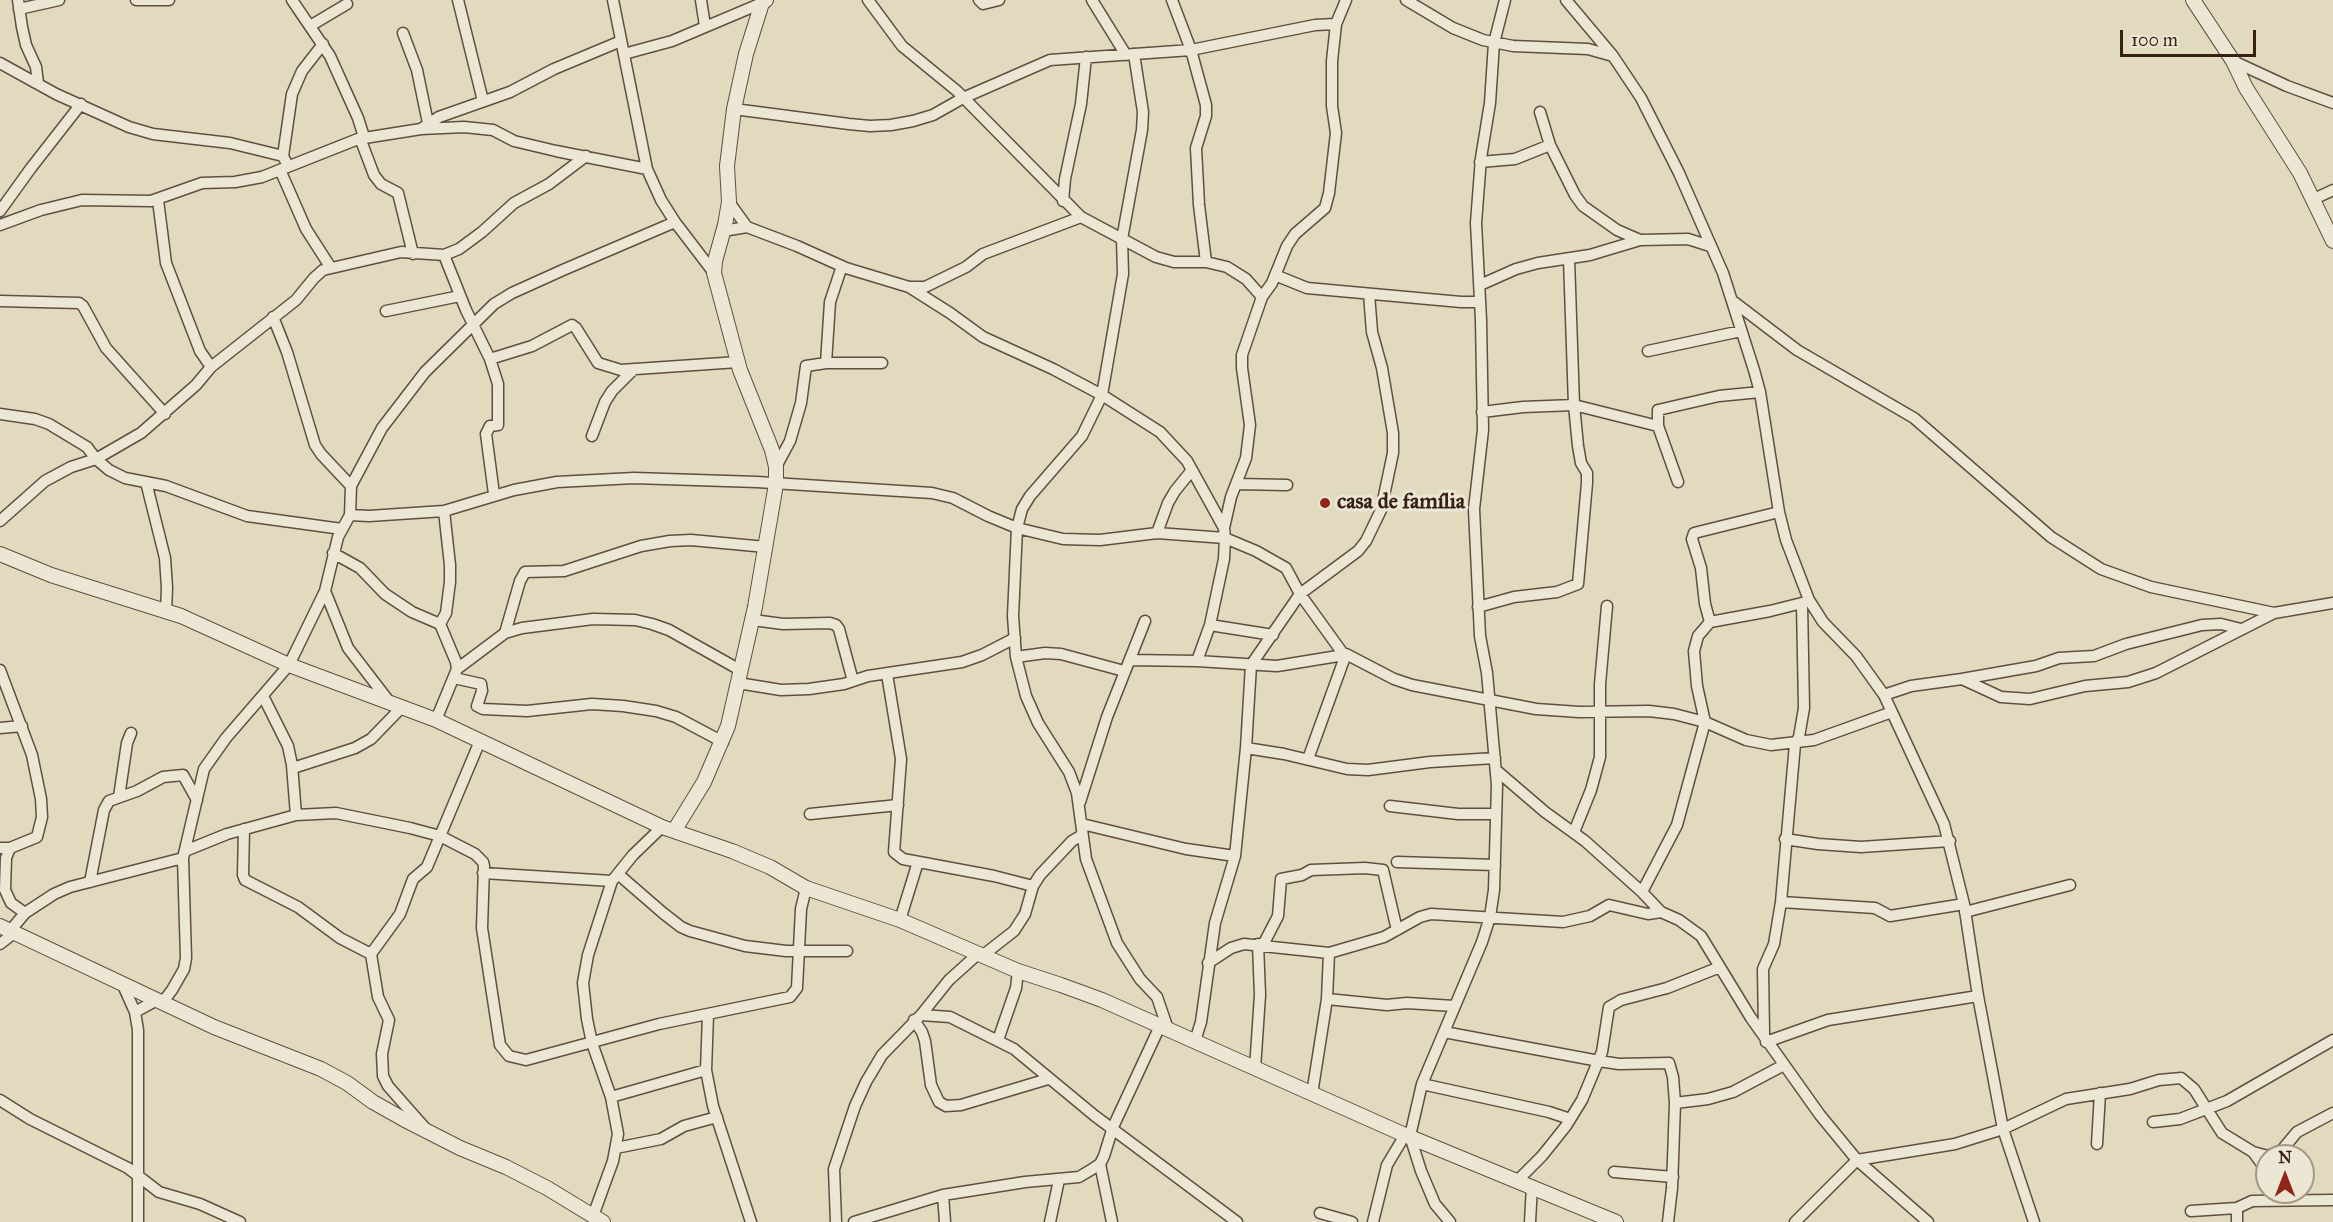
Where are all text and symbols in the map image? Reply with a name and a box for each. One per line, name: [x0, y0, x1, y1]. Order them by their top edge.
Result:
scale bar: [2123, 18, 2260, 56]
text: 100 m: [2131, 29, 2178, 51]
place label: casa de família: [1337, 490, 1465, 516]
marker: casa de família: [1318, 496, 1332, 510]
north arrow: [2255, 1144, 2315, 1204]
text: N: [2278, 1148, 2292, 1167]

